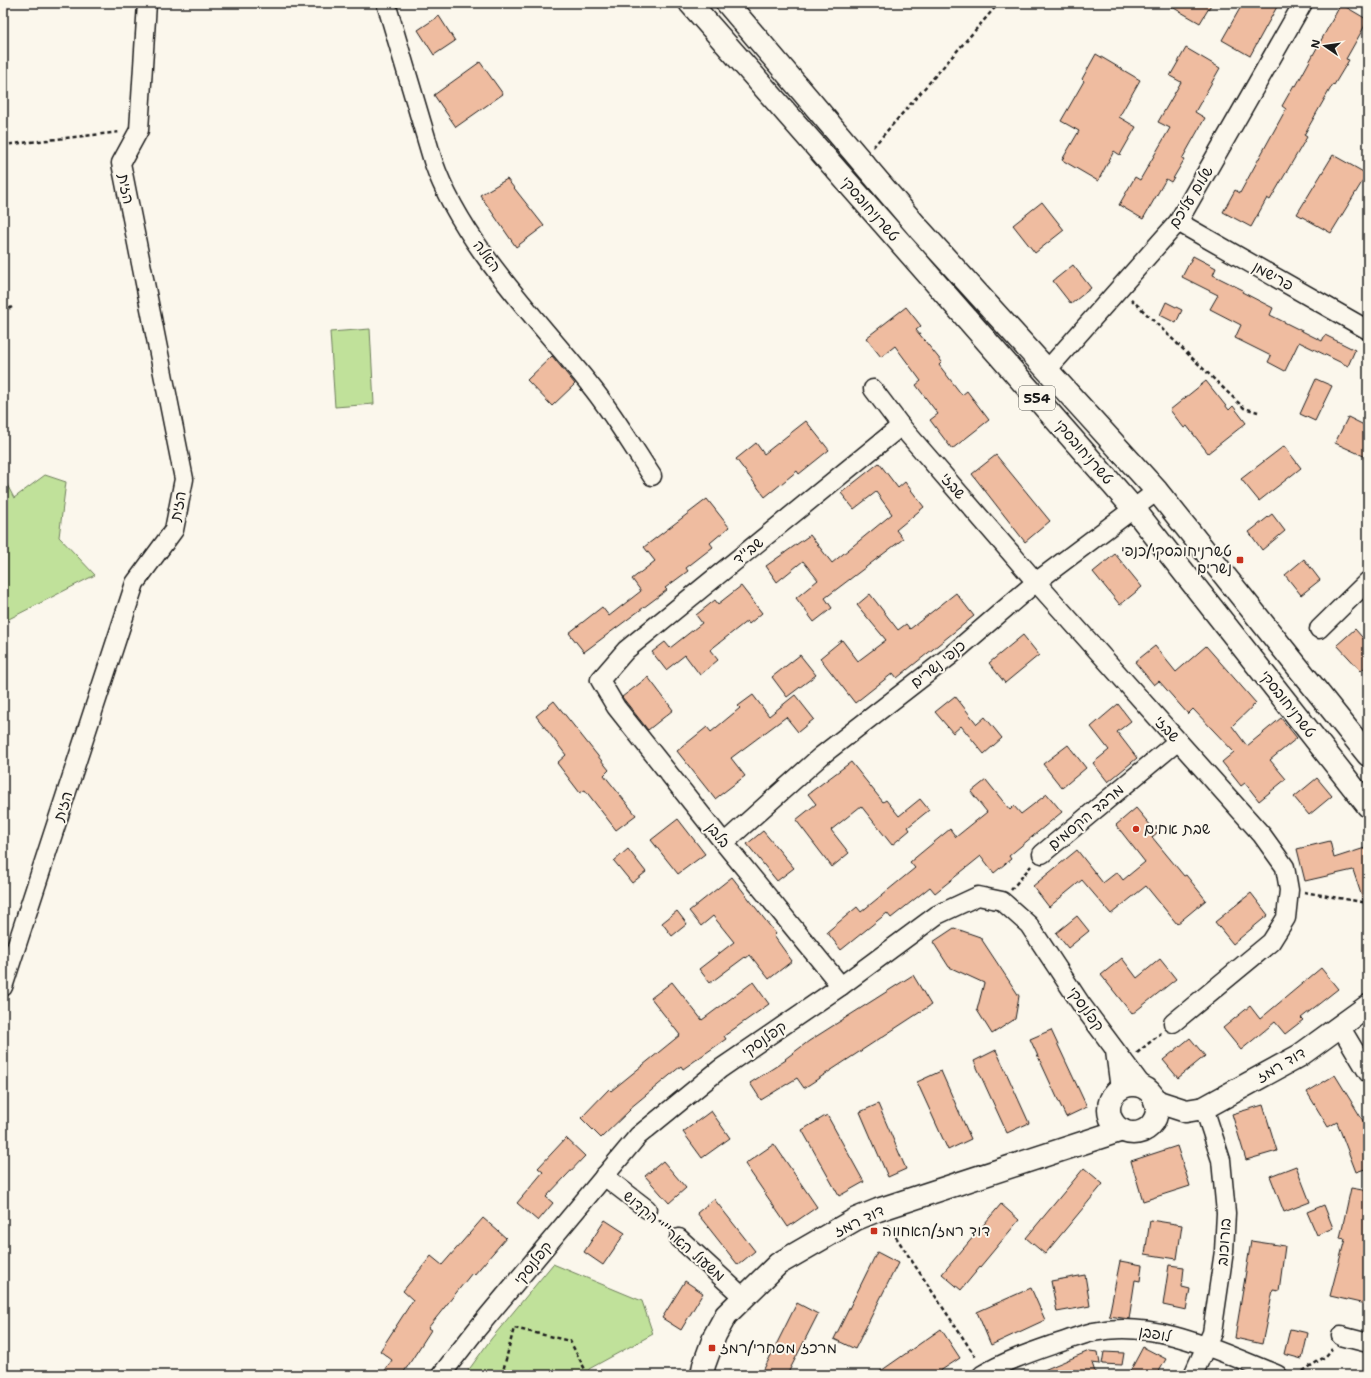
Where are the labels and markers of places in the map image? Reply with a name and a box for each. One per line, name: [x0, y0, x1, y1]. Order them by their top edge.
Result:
place label: טשרניחובסקי/כנפי נשרים: [1121, 541, 1232, 578]
marker: טשרניחובסקי/כנפי נשרים: [1235, 555, 1245, 565]
place label: שבת אחים: [1144, 819, 1211, 839]
marker: שבת אחים: [1131, 824, 1141, 834]
place label: דוד רמז/האחווה: [882, 1221, 990, 1241]
marker: דוד רמז/האחווה: [869, 1226, 879, 1236]
place label: מרכז מסחרי/רמז: [720, 1338, 837, 1358]
marker: מרכז מסחרי/רמז: [707, 1343, 717, 1353]

